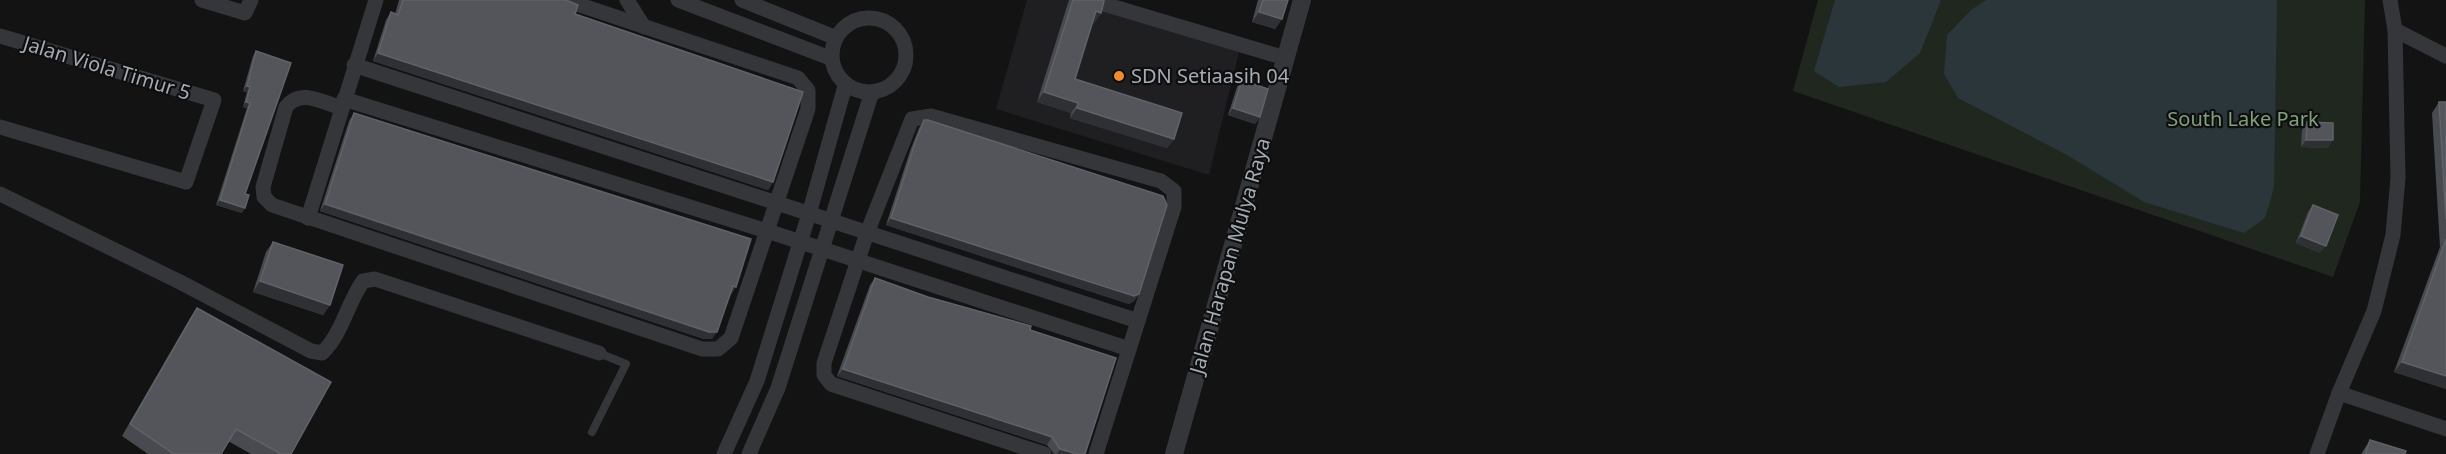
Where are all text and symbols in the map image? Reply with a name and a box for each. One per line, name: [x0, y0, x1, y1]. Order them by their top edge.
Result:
street label: Jalan Viola Timur 5: [18, 29, 194, 106]
place label: SDN Setiaasih 04: [1131, 62, 1290, 89]
marker: SDN Setiaasih 04: [1112, 69, 1126, 83]
park label: South Lake Park: [2167, 105, 2319, 132]
street label: Jalan Harapan Mulya Raya: [1182, 135, 1276, 379]

